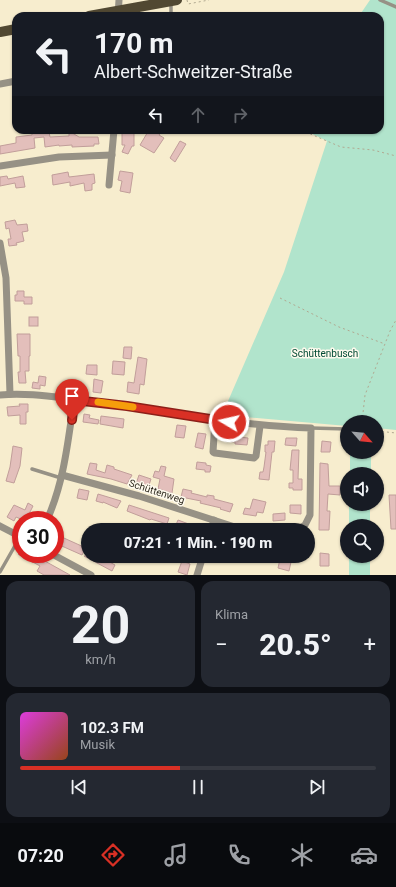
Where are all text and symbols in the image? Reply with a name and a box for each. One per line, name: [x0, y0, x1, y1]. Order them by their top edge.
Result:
text: 170 m: [94, 27, 173, 60]
icon: left: [28, 28, 80, 80]
text: Albert-Schweitzer-Straße: [94, 61, 292, 82]
icon: left: [145, 104, 167, 126]
icon: ahead: [187, 104, 209, 126]
icon: right: [229, 104, 251, 126]
park label: Schüttenbusch: [292, 348, 358, 359]
pin: [55, 379, 89, 420]
icon: arrive: [61, 385, 83, 407]
position arrow: [208, 401, 250, 443]
north arrow: [340, 415, 384, 459]
map controls: [340, 415, 384, 563]
button: sound: [340, 467, 384, 511]
street label: Schüttenweg: [128, 477, 186, 506]
speed limit sign: 30: [12, 511, 64, 563]
button: search: [340, 519, 384, 563]
text: 07:21 · 1 Min. · 190 m: [124, 534, 272, 552]
text: 20: [71, 595, 130, 656]
text: Klima: [215, 607, 248, 622]
text: 20.5°: [259, 627, 332, 662]
text: −: [215, 632, 228, 657]
text: +: [364, 632, 376, 657]
text: km/h: [85, 652, 116, 667]
text: 102.3 FM: [80, 719, 144, 737]
text: Musik: [80, 737, 115, 752]
icon: previous: [68, 776, 90, 798]
icon: pause: [187, 776, 209, 798]
icon: next: [306, 776, 328, 798]
icon: directions: [99, 841, 127, 869]
icon: music: [162, 841, 190, 869]
icon: phone: [225, 841, 253, 869]
icon: climate: [288, 841, 316, 869]
icon: car: [350, 841, 378, 869]
text: 07:20: [17, 845, 64, 866]

